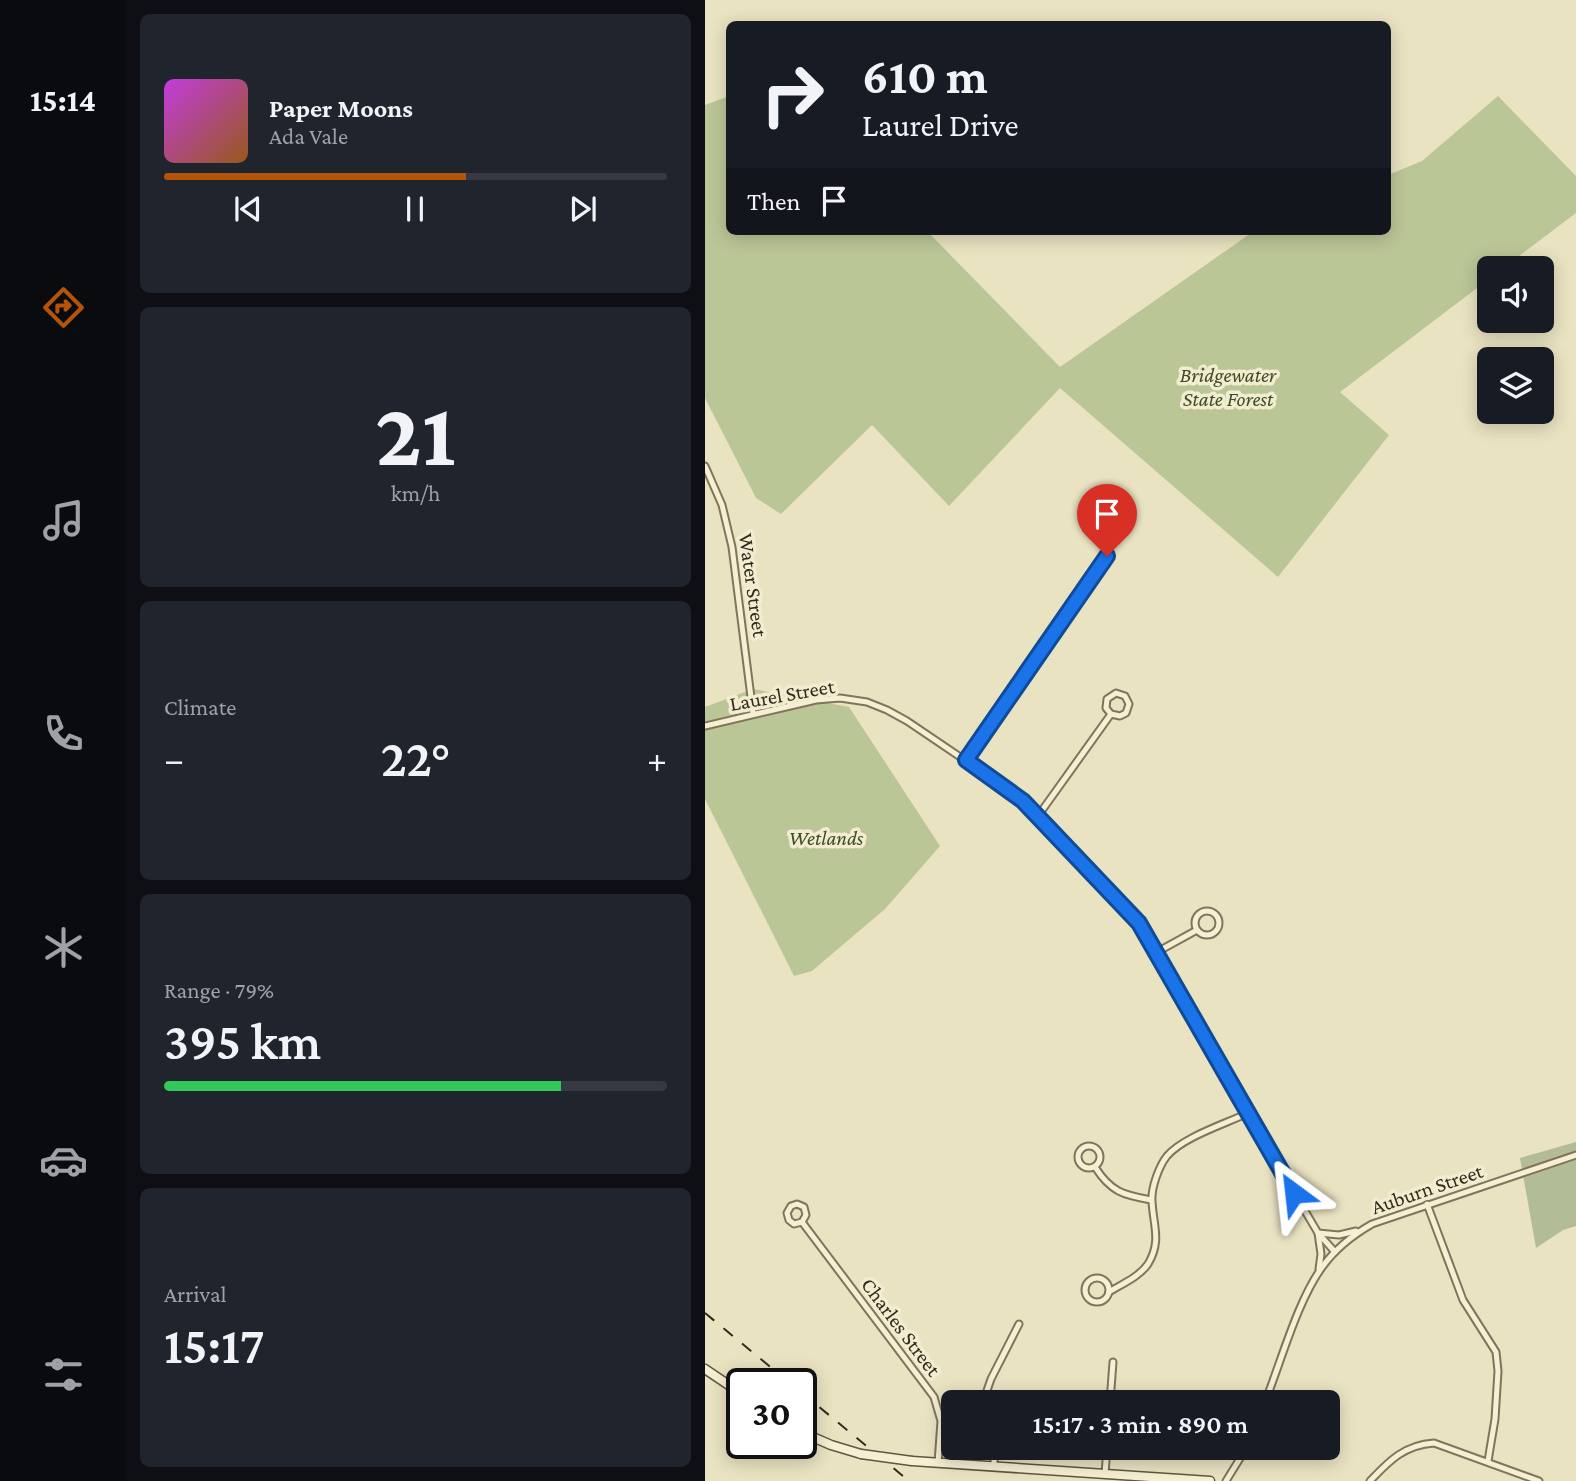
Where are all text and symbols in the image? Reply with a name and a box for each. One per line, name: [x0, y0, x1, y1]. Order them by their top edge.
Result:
icon: right: [747, 49, 838, 140]
text: 610 m: [862, 49, 988, 104]
text: 15:14: [30, 82, 96, 118]
text: Paper Moons: [269, 94, 413, 123]
text: Laurel Drive: [862, 107, 1019, 143]
text: Ada Vale: [269, 123, 348, 149]
icon: arrive: [815, 182, 853, 220]
text: Then: [747, 187, 801, 216]
icon: previous: [229, 190, 267, 228]
icon: pause: [396, 190, 434, 228]
icon: next: [564, 190, 602, 228]
map controls: [1477, 256, 1554, 424]
button: sound: [1477, 256, 1554, 333]
icon: directions: [39, 283, 88, 332]
button: layers: [1477, 347, 1554, 424]
park label: Bridgewater State Forest: [1180, 363, 1277, 411]
text: 21: [375, 383, 456, 485]
text: km/h: [391, 480, 440, 506]
pin: [1077, 484, 1137, 556]
icon: arrive: [1088, 495, 1126, 533]
icon: music: [39, 496, 88, 545]
street label: Water Street: [734, 531, 772, 640]
street label: Laurel Street: [728, 674, 837, 716]
text: Climate: [164, 694, 236, 720]
icon: phone: [39, 709, 88, 758]
text: 22°: [381, 729, 450, 787]
text: −: [164, 738, 184, 780]
text: +: [647, 738, 667, 780]
park label: Wetlands: [789, 826, 864, 850]
icon: climate: [39, 923, 88, 972]
text: Range · 79%: [164, 977, 274, 1003]
text: 395 km: [164, 1012, 321, 1070]
icon: car: [39, 1136, 88, 1185]
position arrow: [1257, 1156, 1331, 1230]
street label: Auburn Street: [1368, 1158, 1487, 1219]
street label: Charles Street: [856, 1273, 946, 1382]
text: Arrival: [164, 1281, 227, 1307]
text: 15:17: [164, 1316, 265, 1374]
icon: filters: [39, 1350, 88, 1399]
speed limit sign: 30: [726, 1368, 817, 1459]
text: 15:17 · 3 min · 890 m: [1033, 1410, 1248, 1439]

